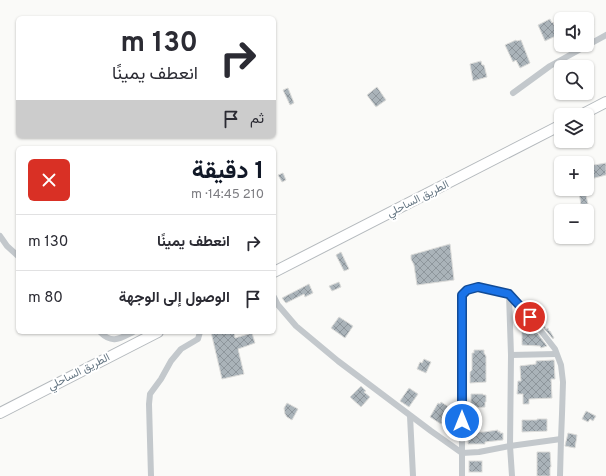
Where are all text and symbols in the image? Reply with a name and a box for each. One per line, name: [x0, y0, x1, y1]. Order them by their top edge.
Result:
map controls: [554, 12, 594, 244]
button: sound: [554, 12, 594, 52]
text: 130 m: [121, 26, 198, 62]
icon: right: [212, 32, 264, 84]
button: search: [554, 60, 594, 100]
text: انعطف يمينًا: [112, 63, 198, 86]
icon: arrive: [220, 108, 242, 130]
button: layers: [554, 108, 594, 148]
text: ثم: [250, 110, 264, 129]
button: +: [554, 156, 594, 196]
text: 1 دقيقة: [192, 157, 264, 187]
button: close: [28, 159, 70, 201]
street label: الطريق الساحلي: [385, 177, 452, 222]
text: 210 m · 14:45: [191, 187, 264, 203]
button: −: [554, 204, 594, 244]
icon: right: [242, 232, 264, 254]
text: 130 m: [28, 233, 68, 252]
text: انعطف يمينًا: [157, 233, 230, 252]
icon: arrive: [242, 288, 264, 310]
text: 80 m: [28, 289, 63, 308]
text: الوصول إلى الوجهة: [119, 289, 230, 308]
pin: [513, 300, 547, 334]
icon: arrive: [519, 306, 541, 328]
street label: الطريق الساحلي: [46, 350, 113, 395]
position arrow: [441, 400, 483, 442]

